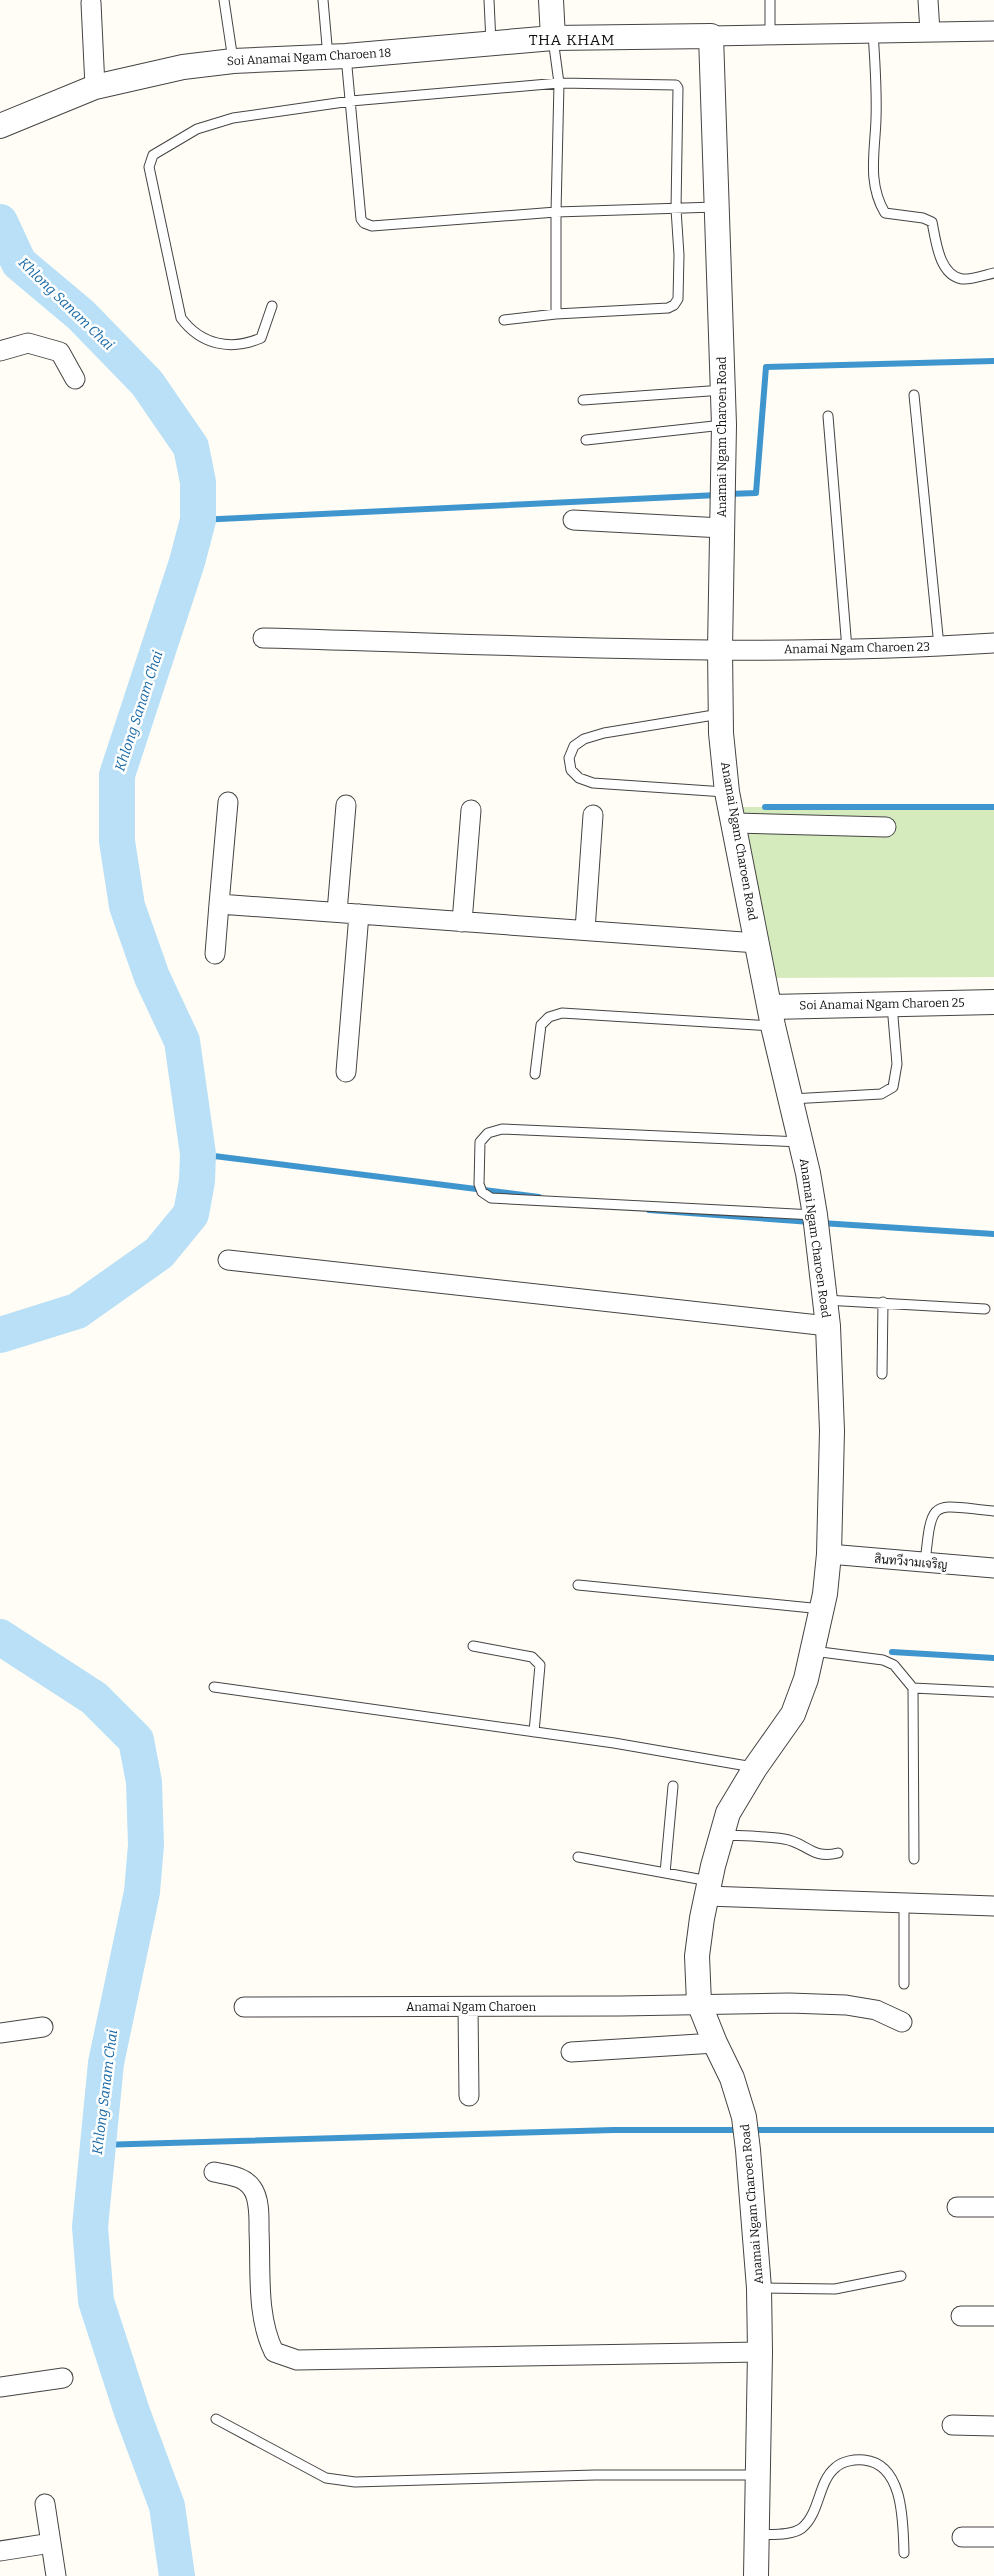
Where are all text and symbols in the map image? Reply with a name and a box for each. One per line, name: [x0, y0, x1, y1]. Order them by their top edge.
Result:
district label: THA KHAM: [529, 31, 615, 49]
street label: Soi Anamai Ngam Charoen 18: [226, 46, 392, 68]
water label: Khlong Sanam Chai: [15, 254, 117, 354]
street label: Anamai Ngam Charoen Road: [715, 357, 729, 517]
street label: Anamai Ngam Charoen 23: [784, 640, 930, 656]
water label: Khlong Sanam Chai: [112, 649, 166, 773]
street label: Anamai Ngam Charoen Road: [718, 761, 760, 921]
street label: Soi Anamai Ngam Charoen 25: [799, 996, 965, 1012]
street label: Anamai Ngam Charoen Road: [797, 1157, 833, 1319]
street label: สินทวีงามเจริญ: [874, 1551, 948, 1572]
street label: Anamai Ngam Charoen: [406, 2000, 536, 2014]
water label: Khlong Sanam Chai: [89, 2029, 121, 2155]
street label: Anamai Ngam Charoen Road: [738, 2123, 766, 2285]

